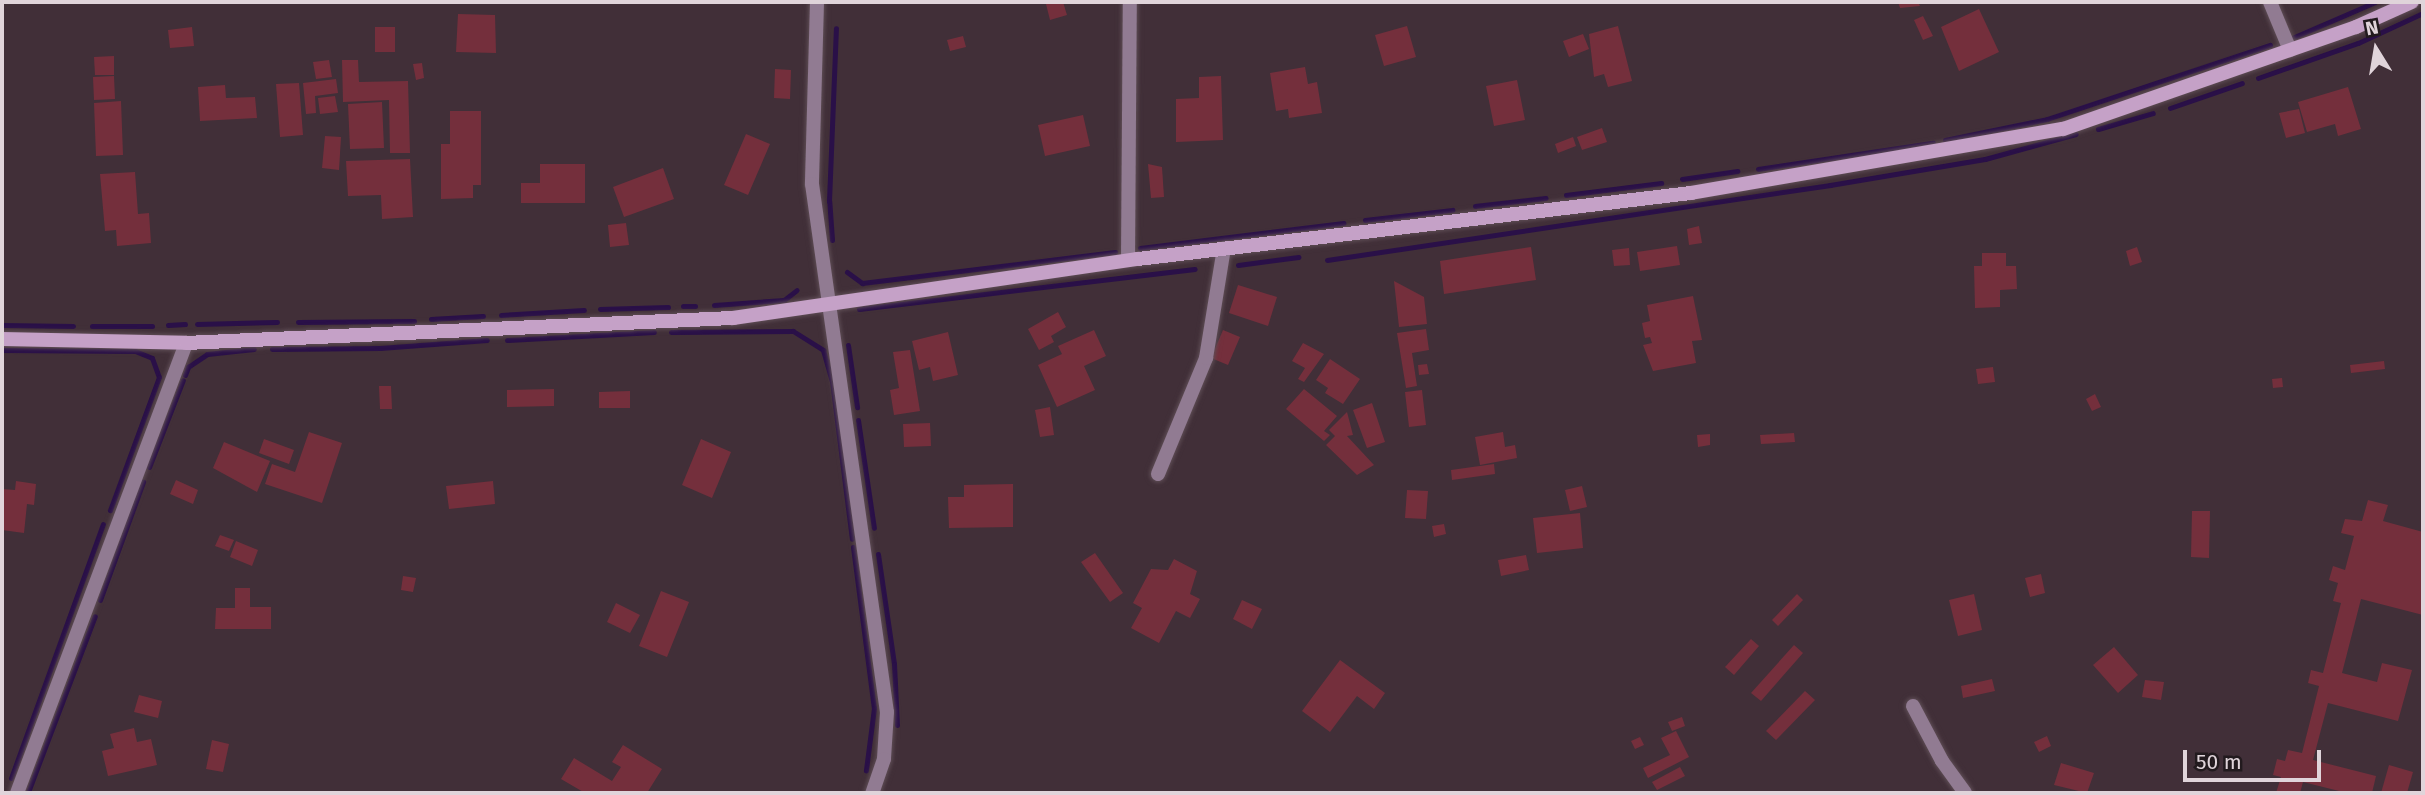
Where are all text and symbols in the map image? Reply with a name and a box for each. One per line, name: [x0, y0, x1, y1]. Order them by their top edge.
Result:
north arrow: [2341, 14, 2411, 84]
text: N: [2364, 15, 2380, 40]
scale bar: [2187, 736, 2325, 780]
text: 50 m: [2196, 749, 2242, 775]

